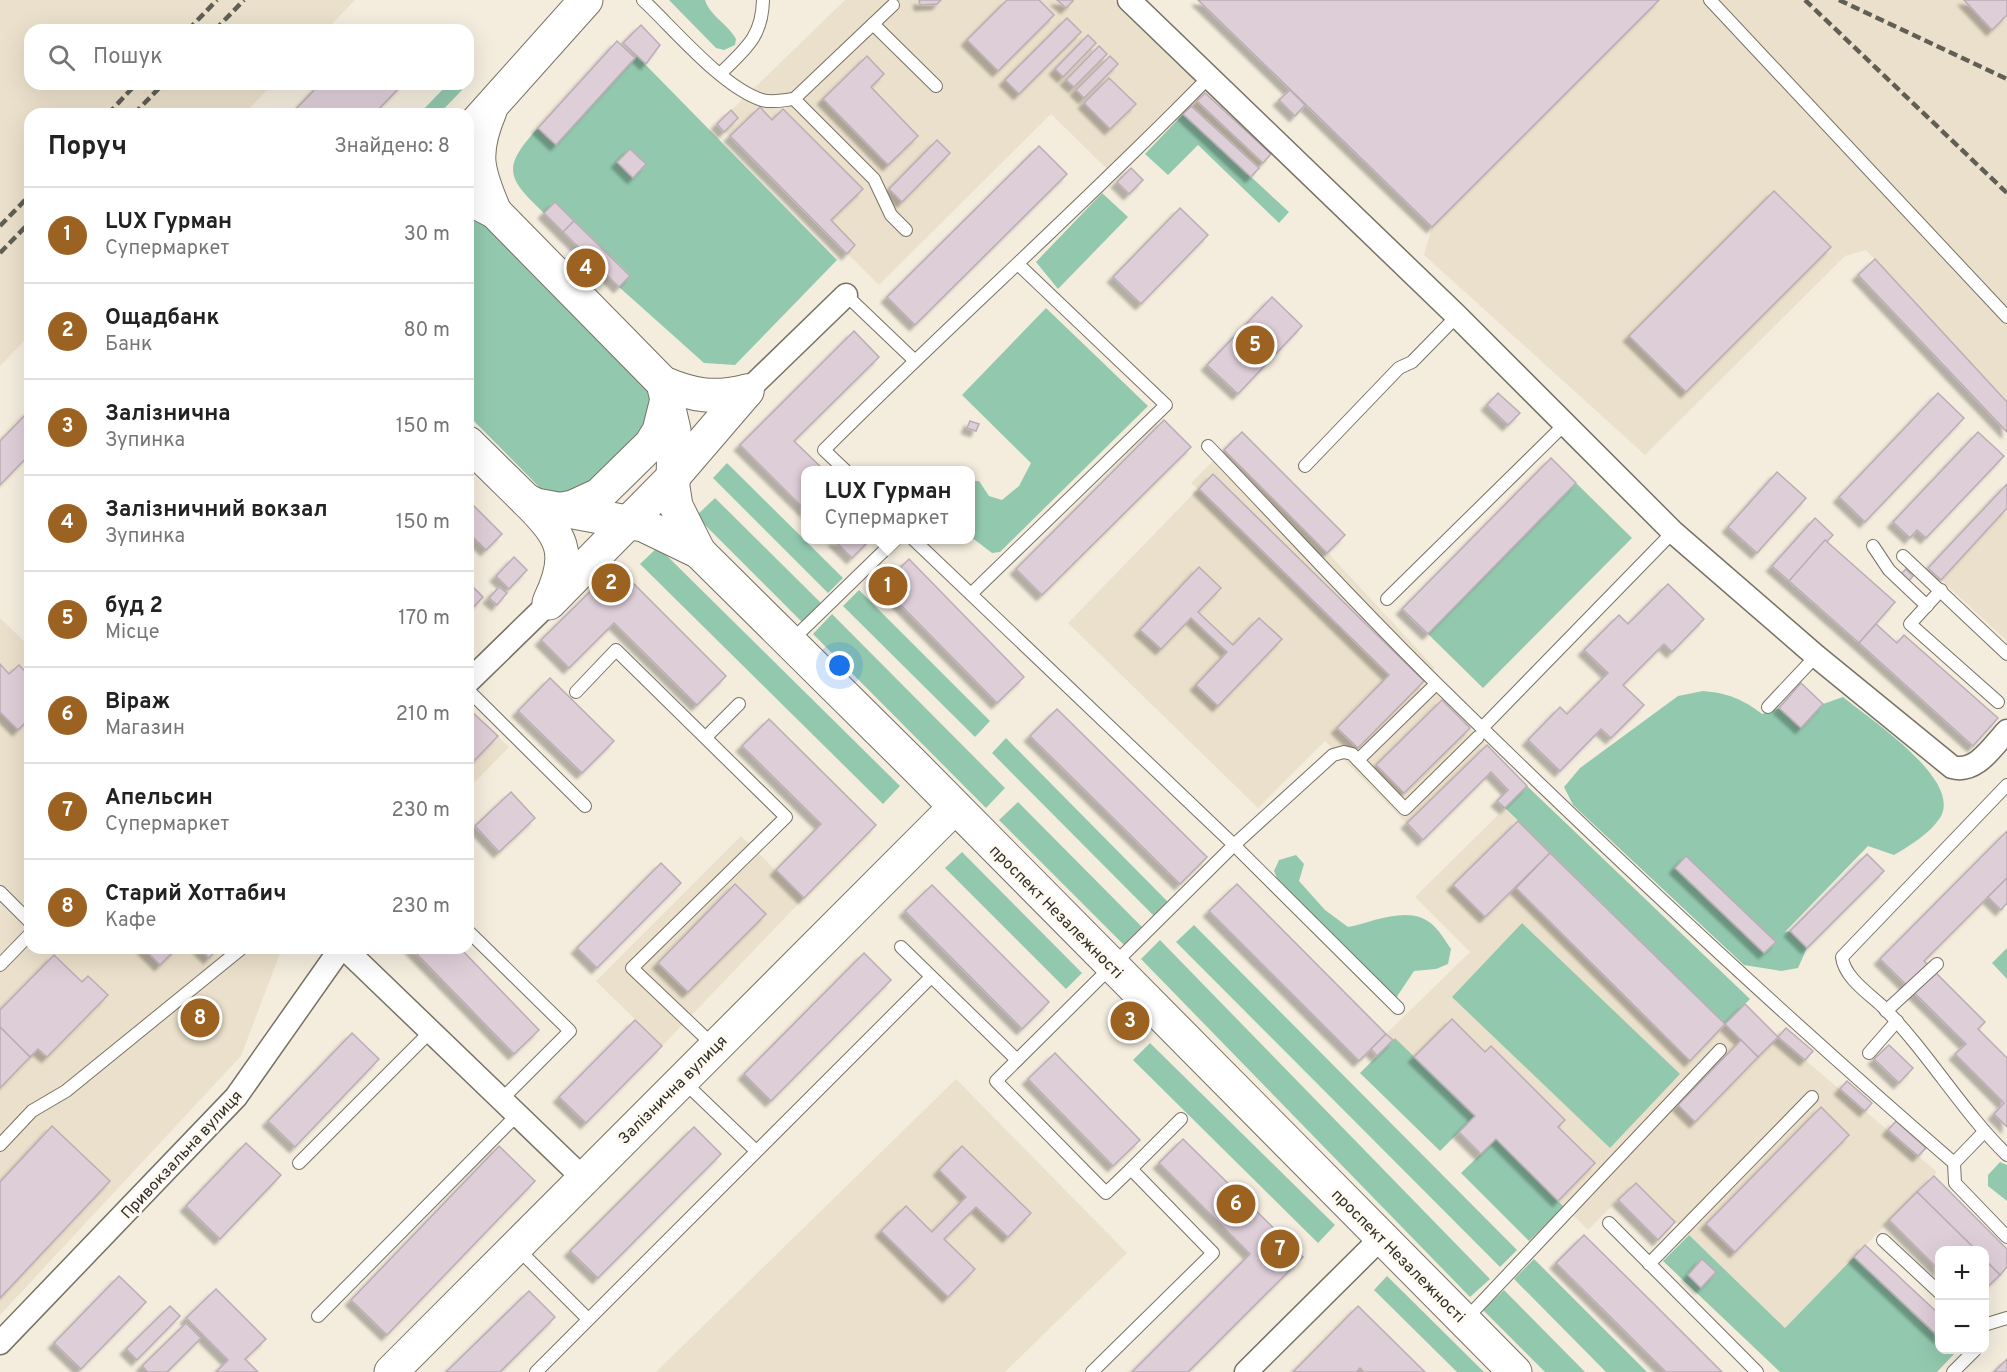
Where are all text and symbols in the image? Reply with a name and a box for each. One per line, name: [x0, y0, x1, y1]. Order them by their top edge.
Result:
search box: [24, 24, 474, 90]
icon: search: [45, 41, 78, 74]
text: Пошук: [93, 44, 163, 71]
text: Поруч: [48, 131, 127, 164]
text: Знайдено: 8: [334, 134, 450, 160]
text: LUX Гурман: [105, 209, 232, 236]
text: 1: [64, 222, 72, 248]
text: 30 m: [404, 222, 450, 248]
text: Супермаркет: [105, 236, 229, 262]
pin: 4: [566, 246, 606, 290]
text: Ощадбанк: [105, 305, 219, 332]
text: 2: [61, 318, 74, 344]
text: 80 m: [404, 318, 450, 344]
pin: 5: [1236, 322, 1274, 368]
text: Банк: [105, 332, 152, 358]
text: Залізнична: [105, 401, 231, 428]
text: 3: [62, 414, 74, 440]
text: 150 m: [396, 414, 450, 440]
text: Зупинка: [105, 428, 185, 454]
popup: [801, 466, 975, 544]
text: LUX Гурман: [824, 479, 952, 506]
text: Залізничний вокзал: [105, 497, 328, 524]
text: Супермаркет: [824, 506, 949, 532]
text: 4: [61, 510, 74, 536]
text: 150 m: [396, 510, 450, 536]
text: Зупинка: [105, 524, 185, 550]
pin: 2: [592, 560, 630, 606]
pin: 1: [868, 564, 908, 608]
text: буд 2: [105, 593, 163, 620]
text: 5: [61, 606, 74, 632]
text: 170 m: [398, 606, 450, 632]
text: Місце: [105, 620, 159, 646]
your location: [825, 651, 854, 680]
text: Віраж: [105, 689, 170, 716]
text: 6: [61, 702, 74, 728]
text: 210 m: [396, 702, 450, 728]
text: Магазин: [105, 716, 185, 742]
text: Апельсин: [105, 785, 213, 812]
text: 7: [62, 798, 73, 824]
text: 230 m: [391, 798, 450, 824]
text: Супермаркет: [105, 812, 229, 838]
street label: проспект Незалежності: [984, 841, 1127, 984]
text: Старий Хоттабич: [105, 881, 287, 908]
text: 8: [61, 894, 74, 920]
text: 230 m: [391, 894, 450, 920]
text: Кафе: [105, 908, 156, 934]
pin: 8: [180, 996, 220, 1040]
pin: 3: [1110, 998, 1150, 1044]
street label: Залізнична вулиця: [615, 1032, 732, 1149]
street label: Привокзальна вулиця: [118, 1087, 247, 1224]
pin: 6: [1216, 1182, 1256, 1226]
street label: проспект Незалежності: [1326, 1185, 1469, 1328]
pin: 7: [1260, 1226, 1300, 1272]
map controls: [1935, 1246, 1989, 1354]
button: +: [1935, 1246, 1989, 1300]
button: −: [1935, 1300, 1989, 1354]

